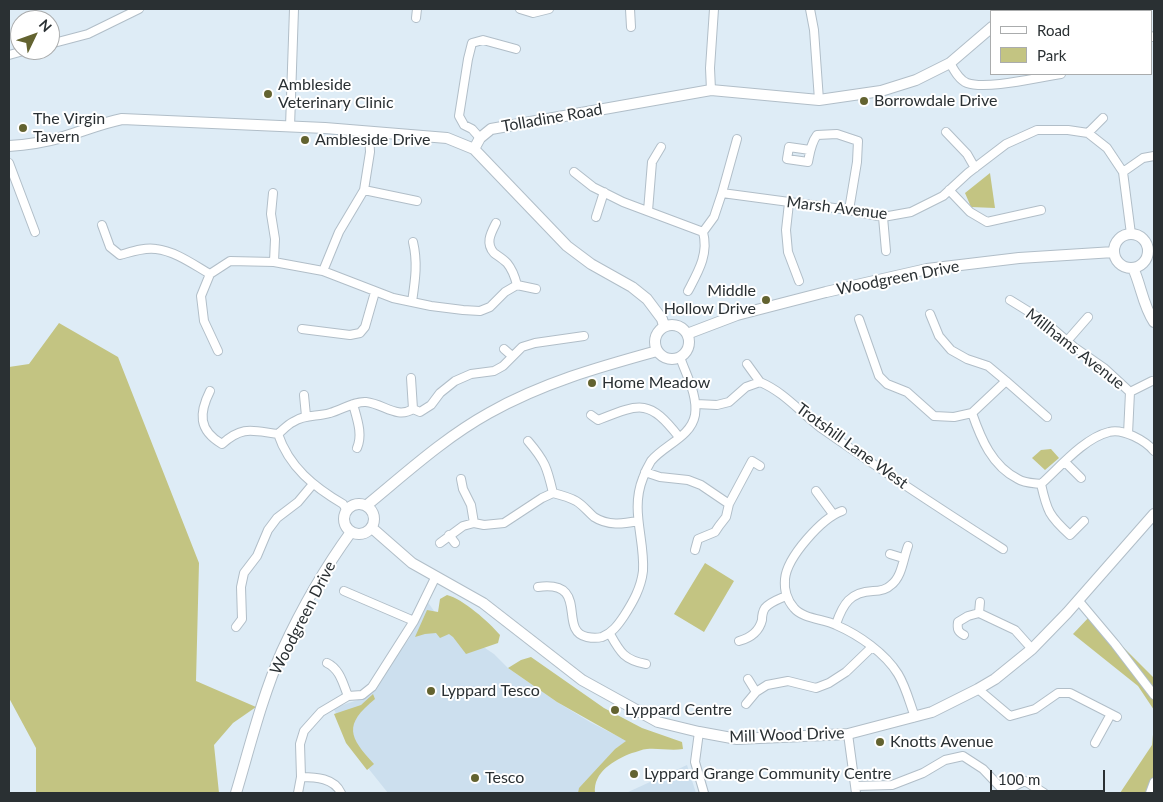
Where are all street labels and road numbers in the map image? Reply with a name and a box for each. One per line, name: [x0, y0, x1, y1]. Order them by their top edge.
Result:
street label: Tolladine Road: [500, 100, 604, 136]
street label: Marsh Avenue: [786, 192, 888, 224]
street label: Woodgreen Drive: [835, 257, 961, 299]
street label: Millhams Avenue: [1022, 304, 1128, 394]
street label: Trotshill Lane West: [792, 399, 912, 493]
street label: Woodgreen Drive: [266, 558, 340, 678]
street label: Mill Wood Drive: [729, 723, 845, 747]

